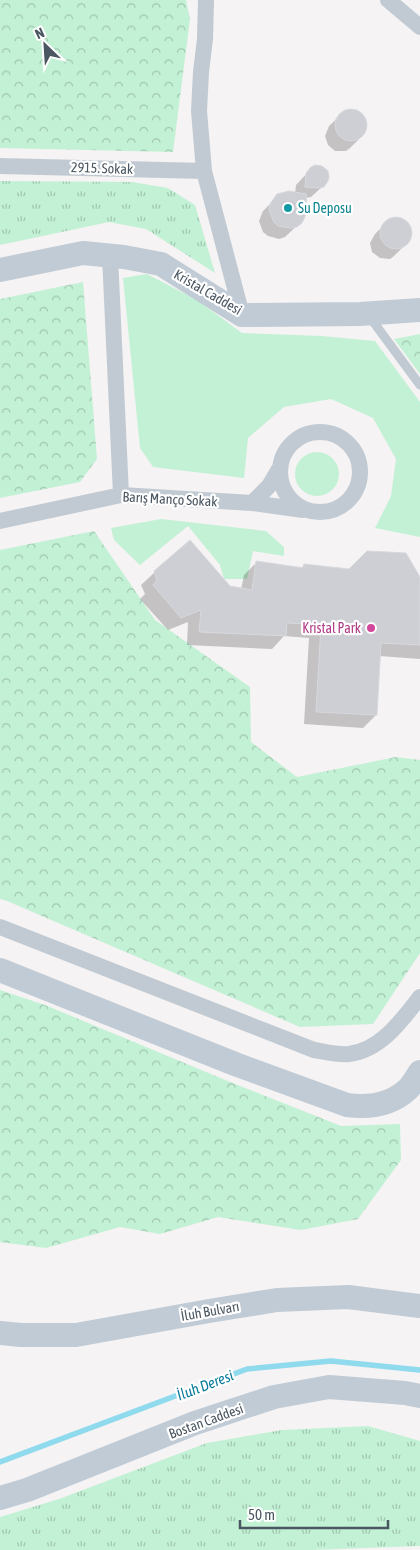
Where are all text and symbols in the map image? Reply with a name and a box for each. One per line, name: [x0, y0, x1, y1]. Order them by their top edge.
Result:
north arrow: [20, 20, 70, 70]
text: N: [32, 24, 47, 42]
street label: 2915. Sokak: [71, 159, 133, 177]
place label: Su Deposu: [298, 200, 352, 216]
marker: Su Deposu: [282, 202, 294, 214]
street label: Kristal Caddesi: [171, 266, 245, 318]
street label: Barış Manço Sokak: [122, 489, 218, 509]
place label: Kristal Park: [302, 620, 361, 636]
marker: Kristal Park: [365, 622, 377, 634]
street label: İluh Bulvarı: [179, 1298, 241, 1324]
water label: İluh Deresi: [174, 1366, 236, 1404]
street label: Bostan Caddesi: [167, 1400, 245, 1442]
scale bar: [240, 1498, 388, 1530]
text: 50 m: [248, 1506, 275, 1523]

